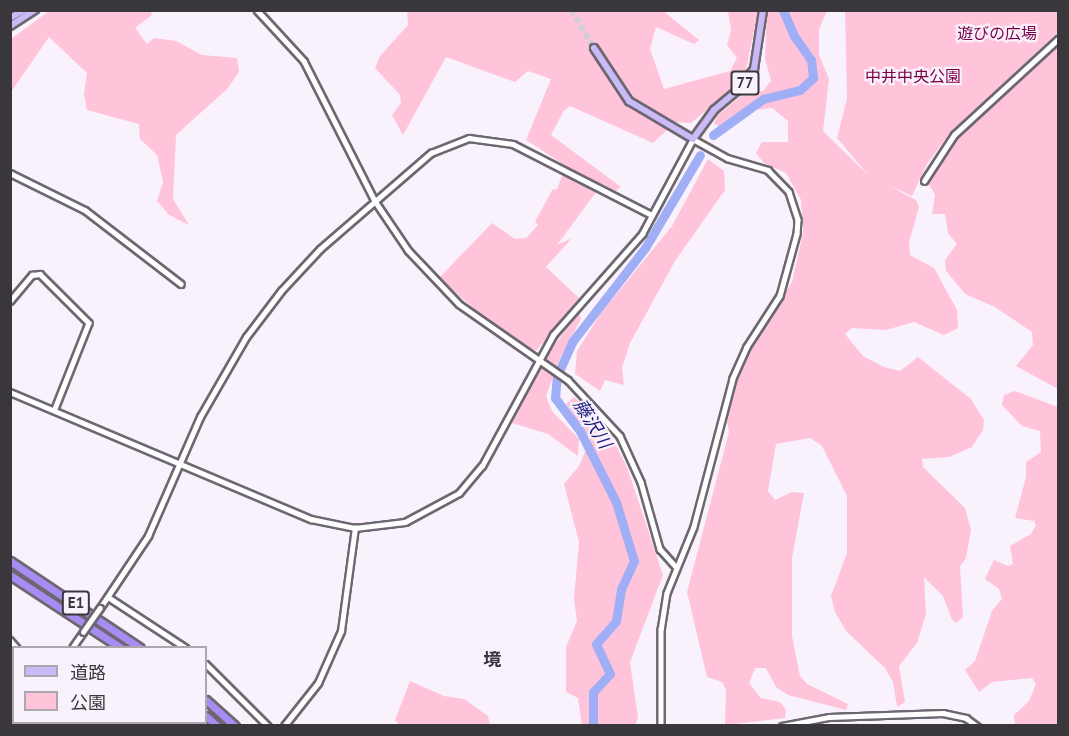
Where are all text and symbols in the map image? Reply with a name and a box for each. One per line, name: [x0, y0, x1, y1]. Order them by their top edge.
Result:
park label: 遊びの広場: [957, 23, 1037, 43]
park label: 中井中央公園: [865, 66, 961, 86]
road number: 77: [730, 71, 760, 95]
water label: 藤沢川: [569, 395, 615, 453]
road number: E1: [61, 591, 91, 615]
legend: [12, 646, 207, 724]
district label: 境: [483, 649, 501, 671]
text: 道路: [70, 661, 106, 684]
text: 公園: [70, 691, 106, 714]

